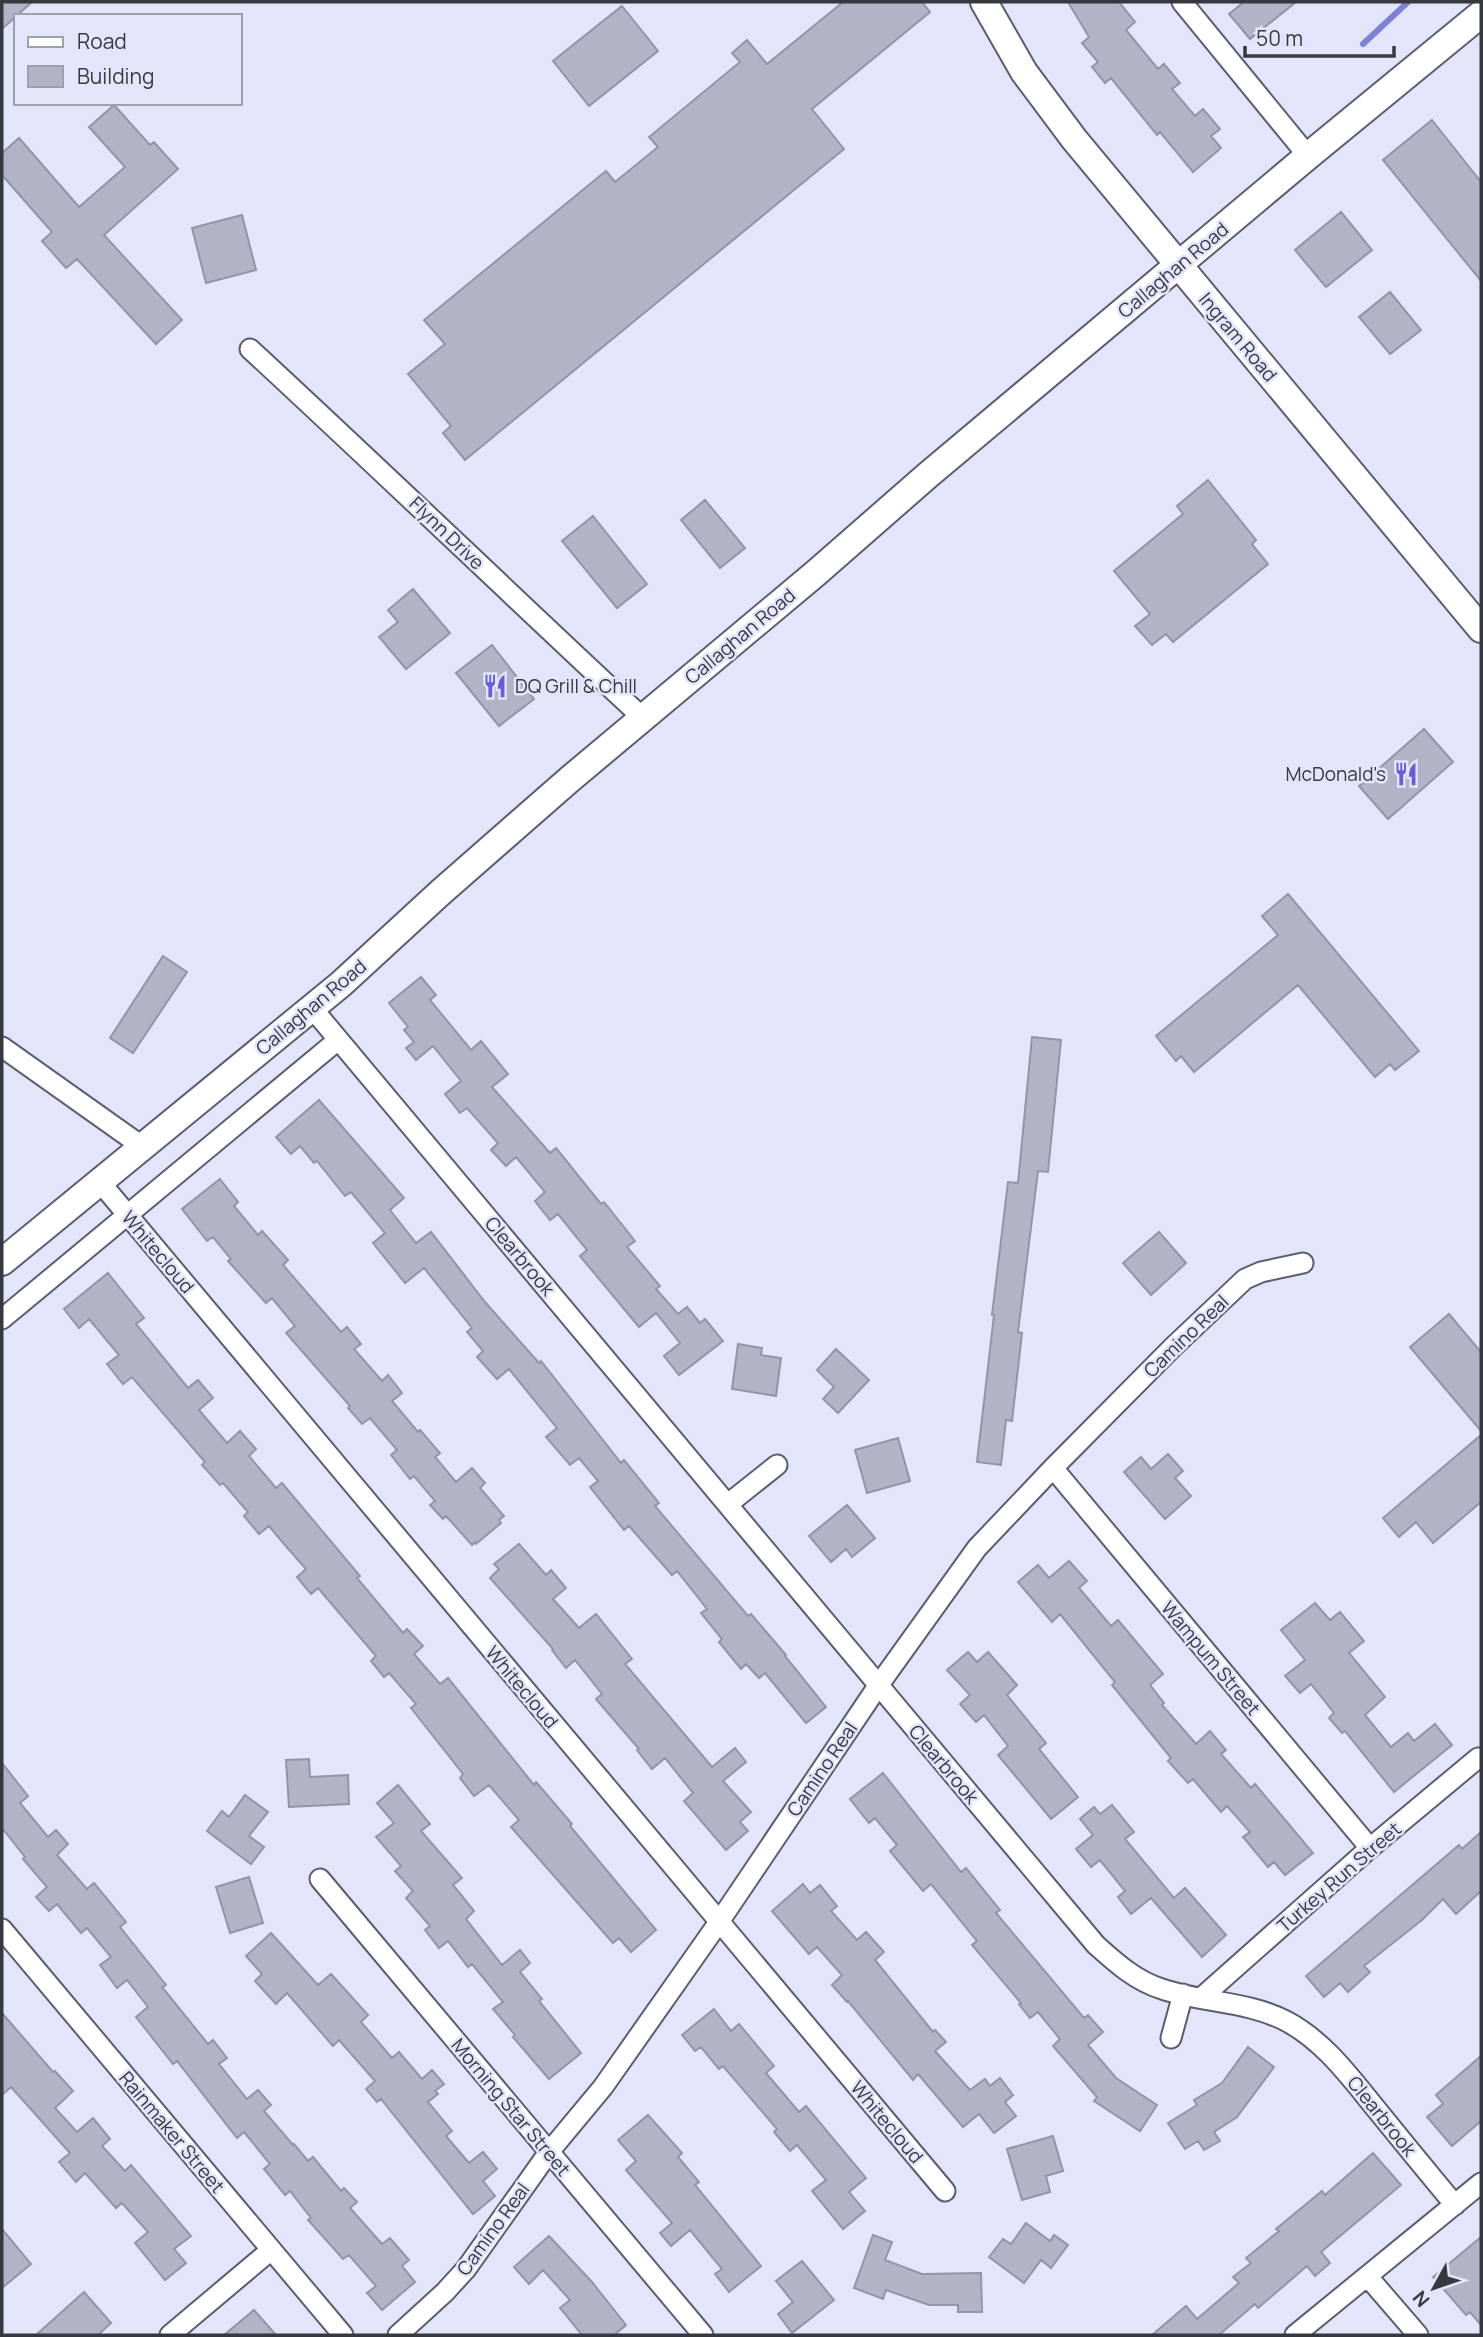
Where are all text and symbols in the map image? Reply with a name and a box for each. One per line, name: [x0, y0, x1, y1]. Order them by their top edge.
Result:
legend: [14, 14, 242, 105]
scale bar: [1245, 14, 1394, 58]
text: 50 m: [1256, 24, 1303, 52]
text: Road: [77, 27, 127, 55]
text: Building: [77, 62, 154, 90]
street label: Callaghan Road: [1112, 216, 1234, 324]
street label: Ingram Road: [1193, 287, 1283, 387]
street label: Flynn Drive: [404, 491, 490, 575]
street label: Callaghan Road: [679, 582, 801, 690]
restaurant icon: DQ Grill & Chill: [481, 672, 509, 700]
place label: DQ Grill & Chill: [515, 673, 637, 699]
restaurant icon: McDonald's: [1392, 760, 1420, 788]
place label: McDonald's: [1285, 761, 1386, 787]
street label: Callaghan Road: [250, 953, 372, 1061]
street label: Whitecloud: [116, 1205, 200, 1299]
street label: Clearbrook: [479, 1211, 561, 1302]
street label: Camino Real: [1138, 1289, 1234, 1383]
street label: Wampum Street: [1155, 1595, 1267, 1721]
street label: Whitecloud: [480, 1640, 564, 1734]
street label: Camino Real: [781, 1717, 863, 1821]
street label: Clearbrook: [903, 1719, 985, 1810]
street label: Turkey Run Street: [1271, 1816, 1407, 1938]
street label: Morning Star Street: [446, 2033, 576, 2181]
street label: Rainmaker Street: [113, 2066, 231, 2198]
street label: Clearbrook: [1342, 2070, 1423, 2162]
street label: Whitecloud: [845, 2075, 929, 2169]
street label: Camino Real: [450, 2177, 536, 2281]
north arrow: [1399, 2253, 1469, 2323]
text: N: [1407, 2285, 1435, 2313]

